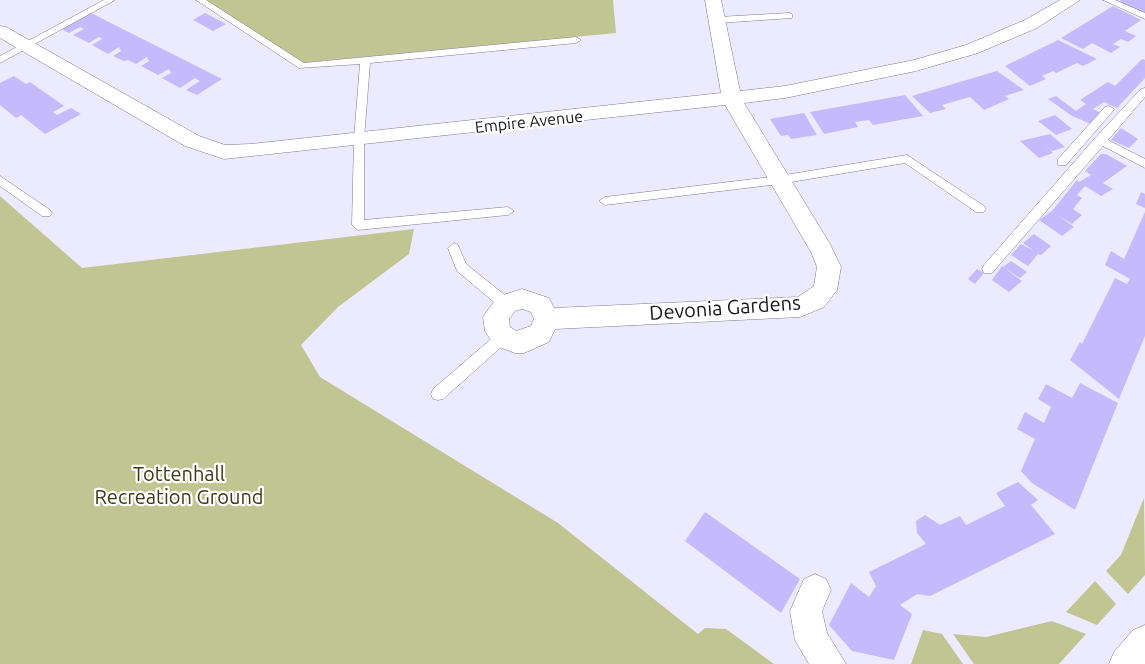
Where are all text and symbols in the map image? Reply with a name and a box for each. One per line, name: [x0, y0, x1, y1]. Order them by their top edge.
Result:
street label: Empire Avenue: [474, 107, 584, 137]
street label: Devonia Gardens: [649, 291, 801, 325]
park label: Tottenhall Recreation Ground: [94, 462, 264, 509]

